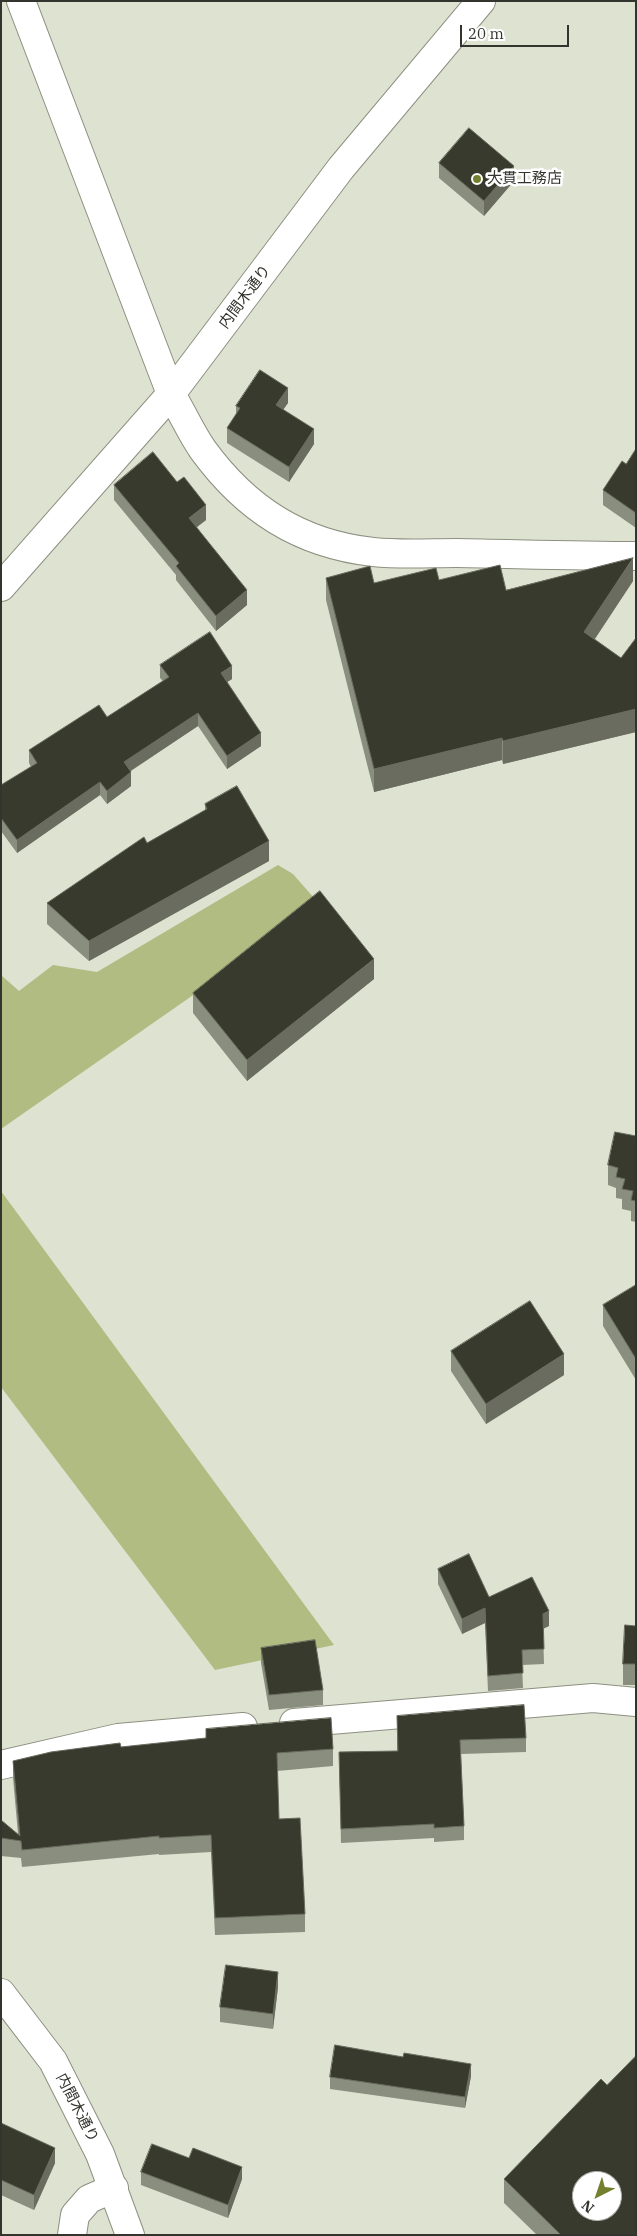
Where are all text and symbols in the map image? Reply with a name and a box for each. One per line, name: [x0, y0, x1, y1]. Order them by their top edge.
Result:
scale bar: [462, 15, 571, 47]
text: 20 m: [468, 24, 504, 43]
place label: 大貫工務店: [487, 170, 562, 188]
marker: 大貫工務店: [471, 173, 483, 185]
street label: 内間木通り: [215, 262, 275, 332]
street label: 内間木通り: [52, 2071, 102, 2145]
north arrow: [572, 2171, 622, 2221]
text: N: [578, 2196, 598, 2217]

